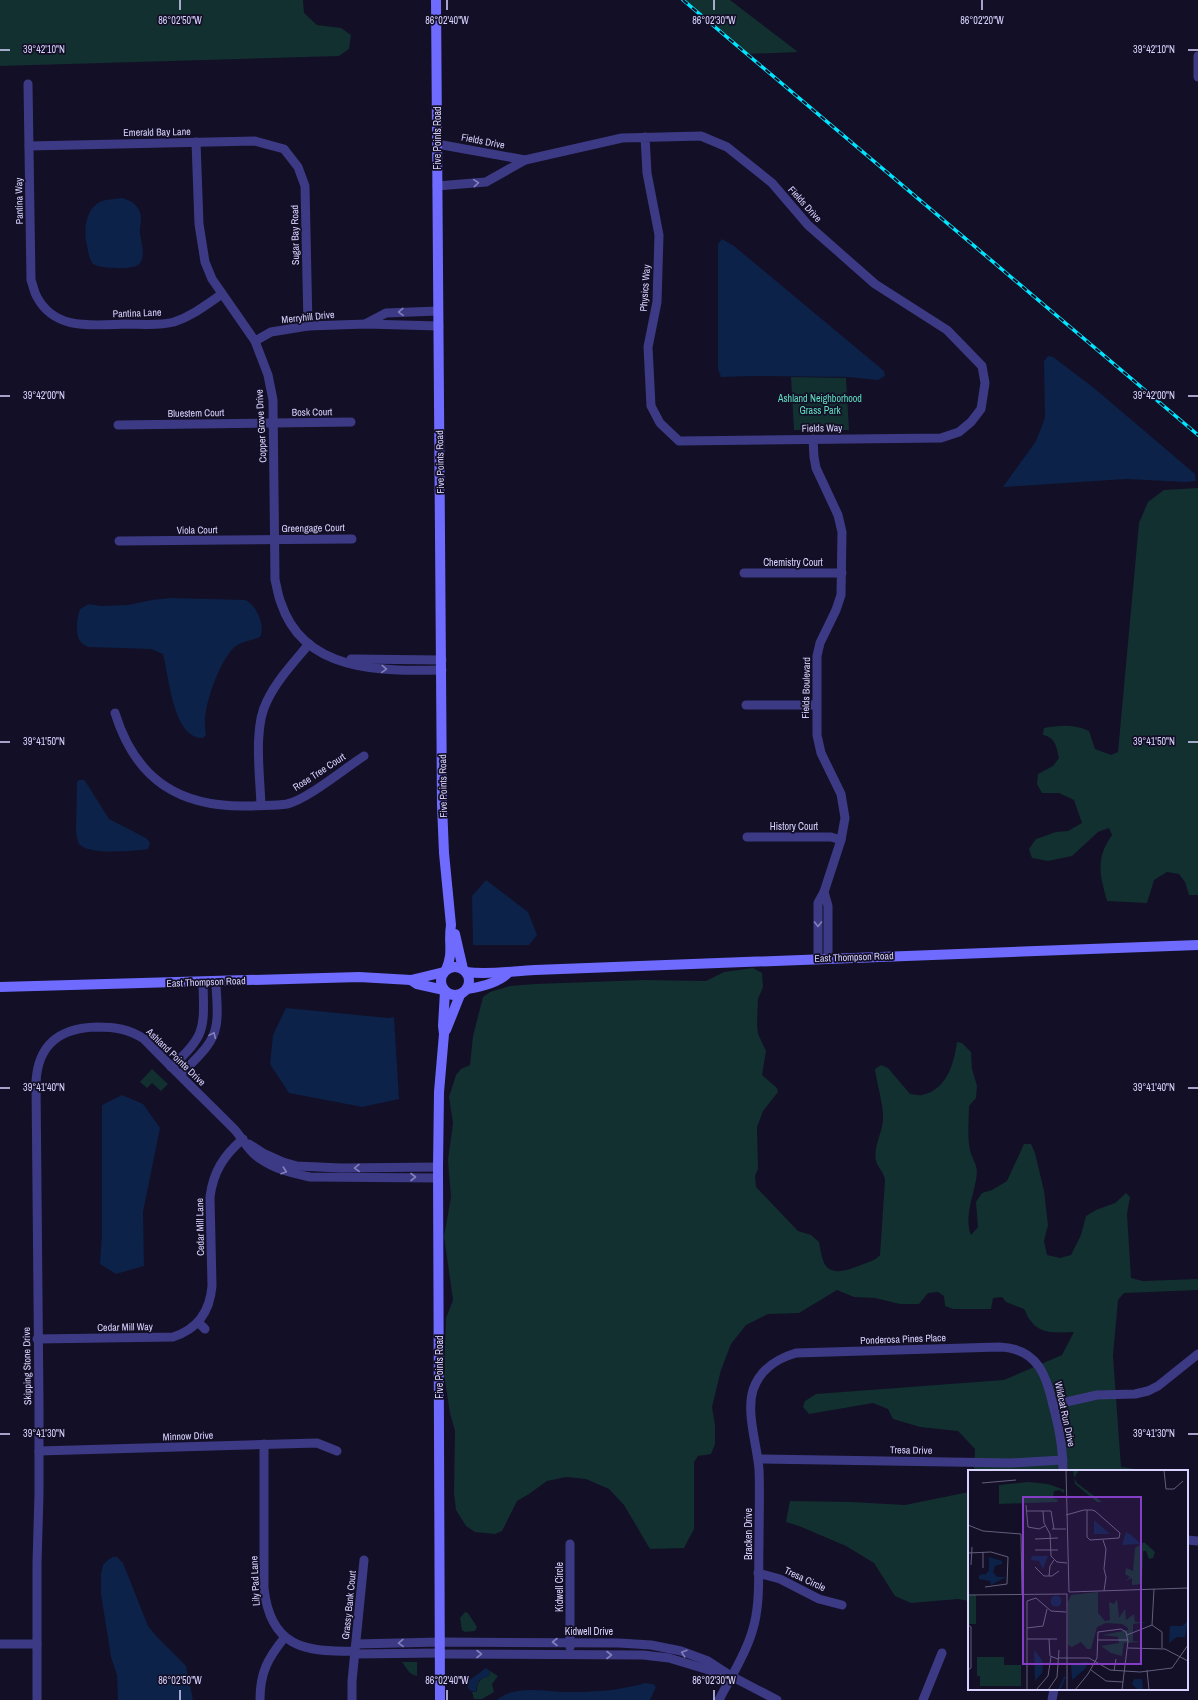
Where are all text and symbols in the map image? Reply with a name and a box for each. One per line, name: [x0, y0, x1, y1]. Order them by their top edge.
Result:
text: 86°02'50"W: [158, 14, 202, 27]
text: 86°02'40"W: [425, 14, 469, 27]
text: 86°02'30"W: [692, 14, 736, 27]
text: 86°02'20"W: [960, 14, 1004, 27]
text: 39°42'10"N: [23, 43, 65, 56]
text: 39°42'10"N: [1133, 43, 1175, 56]
street label: Five Points Road: [431, 106, 444, 170]
street label: Emerald Bay Lane: [123, 125, 191, 139]
street label: Fields Drive: [460, 130, 506, 152]
street label: Pantina Way: [12, 177, 26, 224]
one-way arrow: [473, 179, 479, 188]
street label: Fields Drive: [785, 183, 825, 225]
street label: Sugar Bay Road: [288, 205, 302, 265]
street label: Physics Way: [637, 263, 653, 312]
street label: Pantina Lane: [112, 306, 162, 320]
street label: Merryhill Drive: [281, 308, 336, 326]
one-way arrow: [398, 308, 404, 316]
text: 39°42'00"N: [23, 389, 65, 402]
street label: Copper Grove Drive: [253, 389, 269, 463]
text: 39°42'00"N: [1133, 389, 1175, 402]
park label: Ashland Neighborhood Grass Park: [777, 392, 862, 417]
street label: Bosk Court: [292, 405, 333, 419]
street label: Bluestem Court: [168, 406, 225, 420]
street label: Fields Way: [802, 421, 843, 435]
street label: Five Points Road: [433, 430, 447, 494]
street label: Greengage Court: [281, 521, 346, 535]
street label: Viola Court: [176, 523, 218, 537]
street label: Chemistry Court: [763, 556, 824, 569]
street label: Fields Boulevard: [799, 657, 813, 719]
one-way arrow: [381, 665, 387, 674]
text: 39°41'50"N: [23, 735, 65, 748]
text: 39°41'50"N: [1133, 735, 1175, 748]
street label: Rose Tree Court: [290, 750, 348, 794]
street label: Five Points Road: [436, 754, 450, 818]
street label: History Court: [770, 820, 819, 833]
one-way arrow: [814, 921, 822, 927]
street label: East Thompson Road: [814, 949, 894, 965]
street label: East Thompson Road: [166, 974, 246, 990]
street label: Ashland Pointe Drive: [143, 1025, 209, 1089]
one-way arrow: [208, 1031, 216, 1039]
text: 39°41'40"N: [23, 1081, 65, 1094]
text: 39°41'40"N: [1133, 1081, 1175, 1094]
one-way arrow: [354, 1164, 360, 1172]
one-way arrow: [280, 1166, 287, 1175]
one-way arrow: [410, 1173, 416, 1181]
street label: Cedar Mill Lane: [193, 1198, 207, 1256]
street label: Cedar Mill Way: [97, 1320, 154, 1334]
street label: Skipping Stone Drive: [20, 1326, 34, 1405]
street label: Ponderosa Pines Place: [860, 1331, 946, 1347]
street label: Five Points Road: [433, 1335, 446, 1399]
street label: Wildcat Run Drive: [1052, 1380, 1078, 1448]
text: 39°41'30"N: [23, 1427, 65, 1440]
text: 39°41'30"N: [1133, 1427, 1175, 1440]
street label: Minnow Drive: [162, 1429, 214, 1443]
street label: Tresa Drive: [890, 1443, 933, 1457]
inset map: [968, 1470, 1188, 1690]
street label: Bracken Drive: [742, 1508, 755, 1560]
street label: Lily Pad Lane: [247, 1555, 263, 1606]
street label: Kidwell Circle: [553, 1562, 566, 1612]
street label: Tresa Circle: [782, 1564, 828, 1594]
street label: Grassy Bank Court: [339, 1569, 359, 1640]
street label: Kidwell Drive: [565, 1625, 614, 1638]
one-way arrow: [398, 1638, 404, 1647]
one-way arrow: [552, 1638, 558, 1646]
one-way arrow: [681, 1649, 688, 1657]
one-way arrow: [476, 1650, 482, 1658]
one-way arrow: [606, 1651, 612, 1659]
text: 86°02'50"W: [158, 1674, 202, 1687]
text: 86°02'40"W: [425, 1674, 469, 1687]
text: 86°02'30"W: [692, 1674, 736, 1687]

